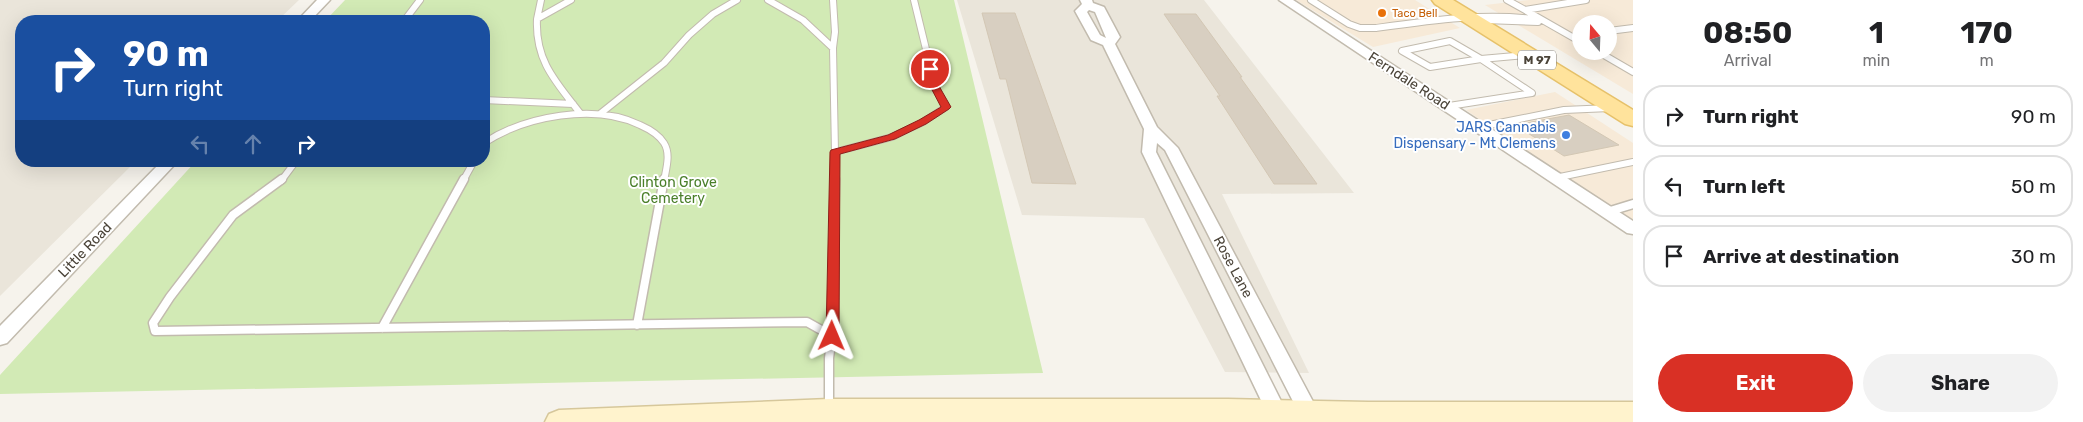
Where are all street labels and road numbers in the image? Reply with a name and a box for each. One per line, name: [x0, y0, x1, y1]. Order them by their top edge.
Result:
street label: Ferndale Road: [1365, 48, 1453, 114]
road number: M 97: [1518, 50, 1556, 70]
street label: Little Road: [55, 219, 115, 281]
street label: Rose Lane: [1210, 233, 1256, 301]

